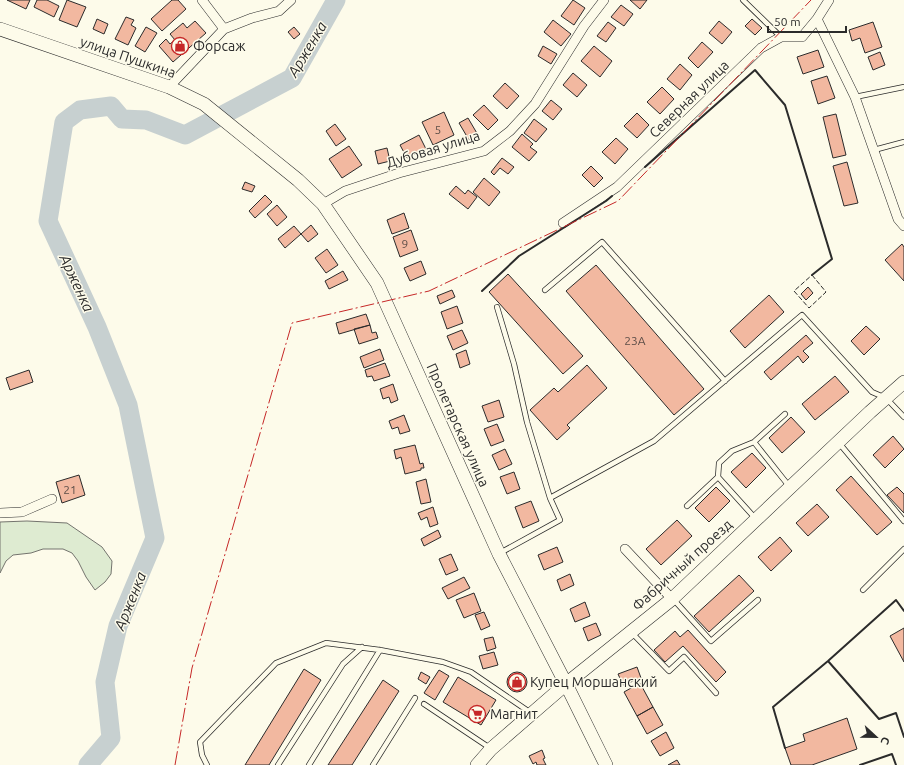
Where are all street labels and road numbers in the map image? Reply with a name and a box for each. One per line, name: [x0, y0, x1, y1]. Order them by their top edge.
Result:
street label: улица Пушкина: [78, 33, 178, 81]
street label: Северная улица: [646, 57, 732, 141]
street label: Дубовая улица: [384, 127, 482, 171]
street label: Пролетарская улица: [424, 361, 492, 489]
street label: Фабричный проезд: [629, 516, 735, 614]

